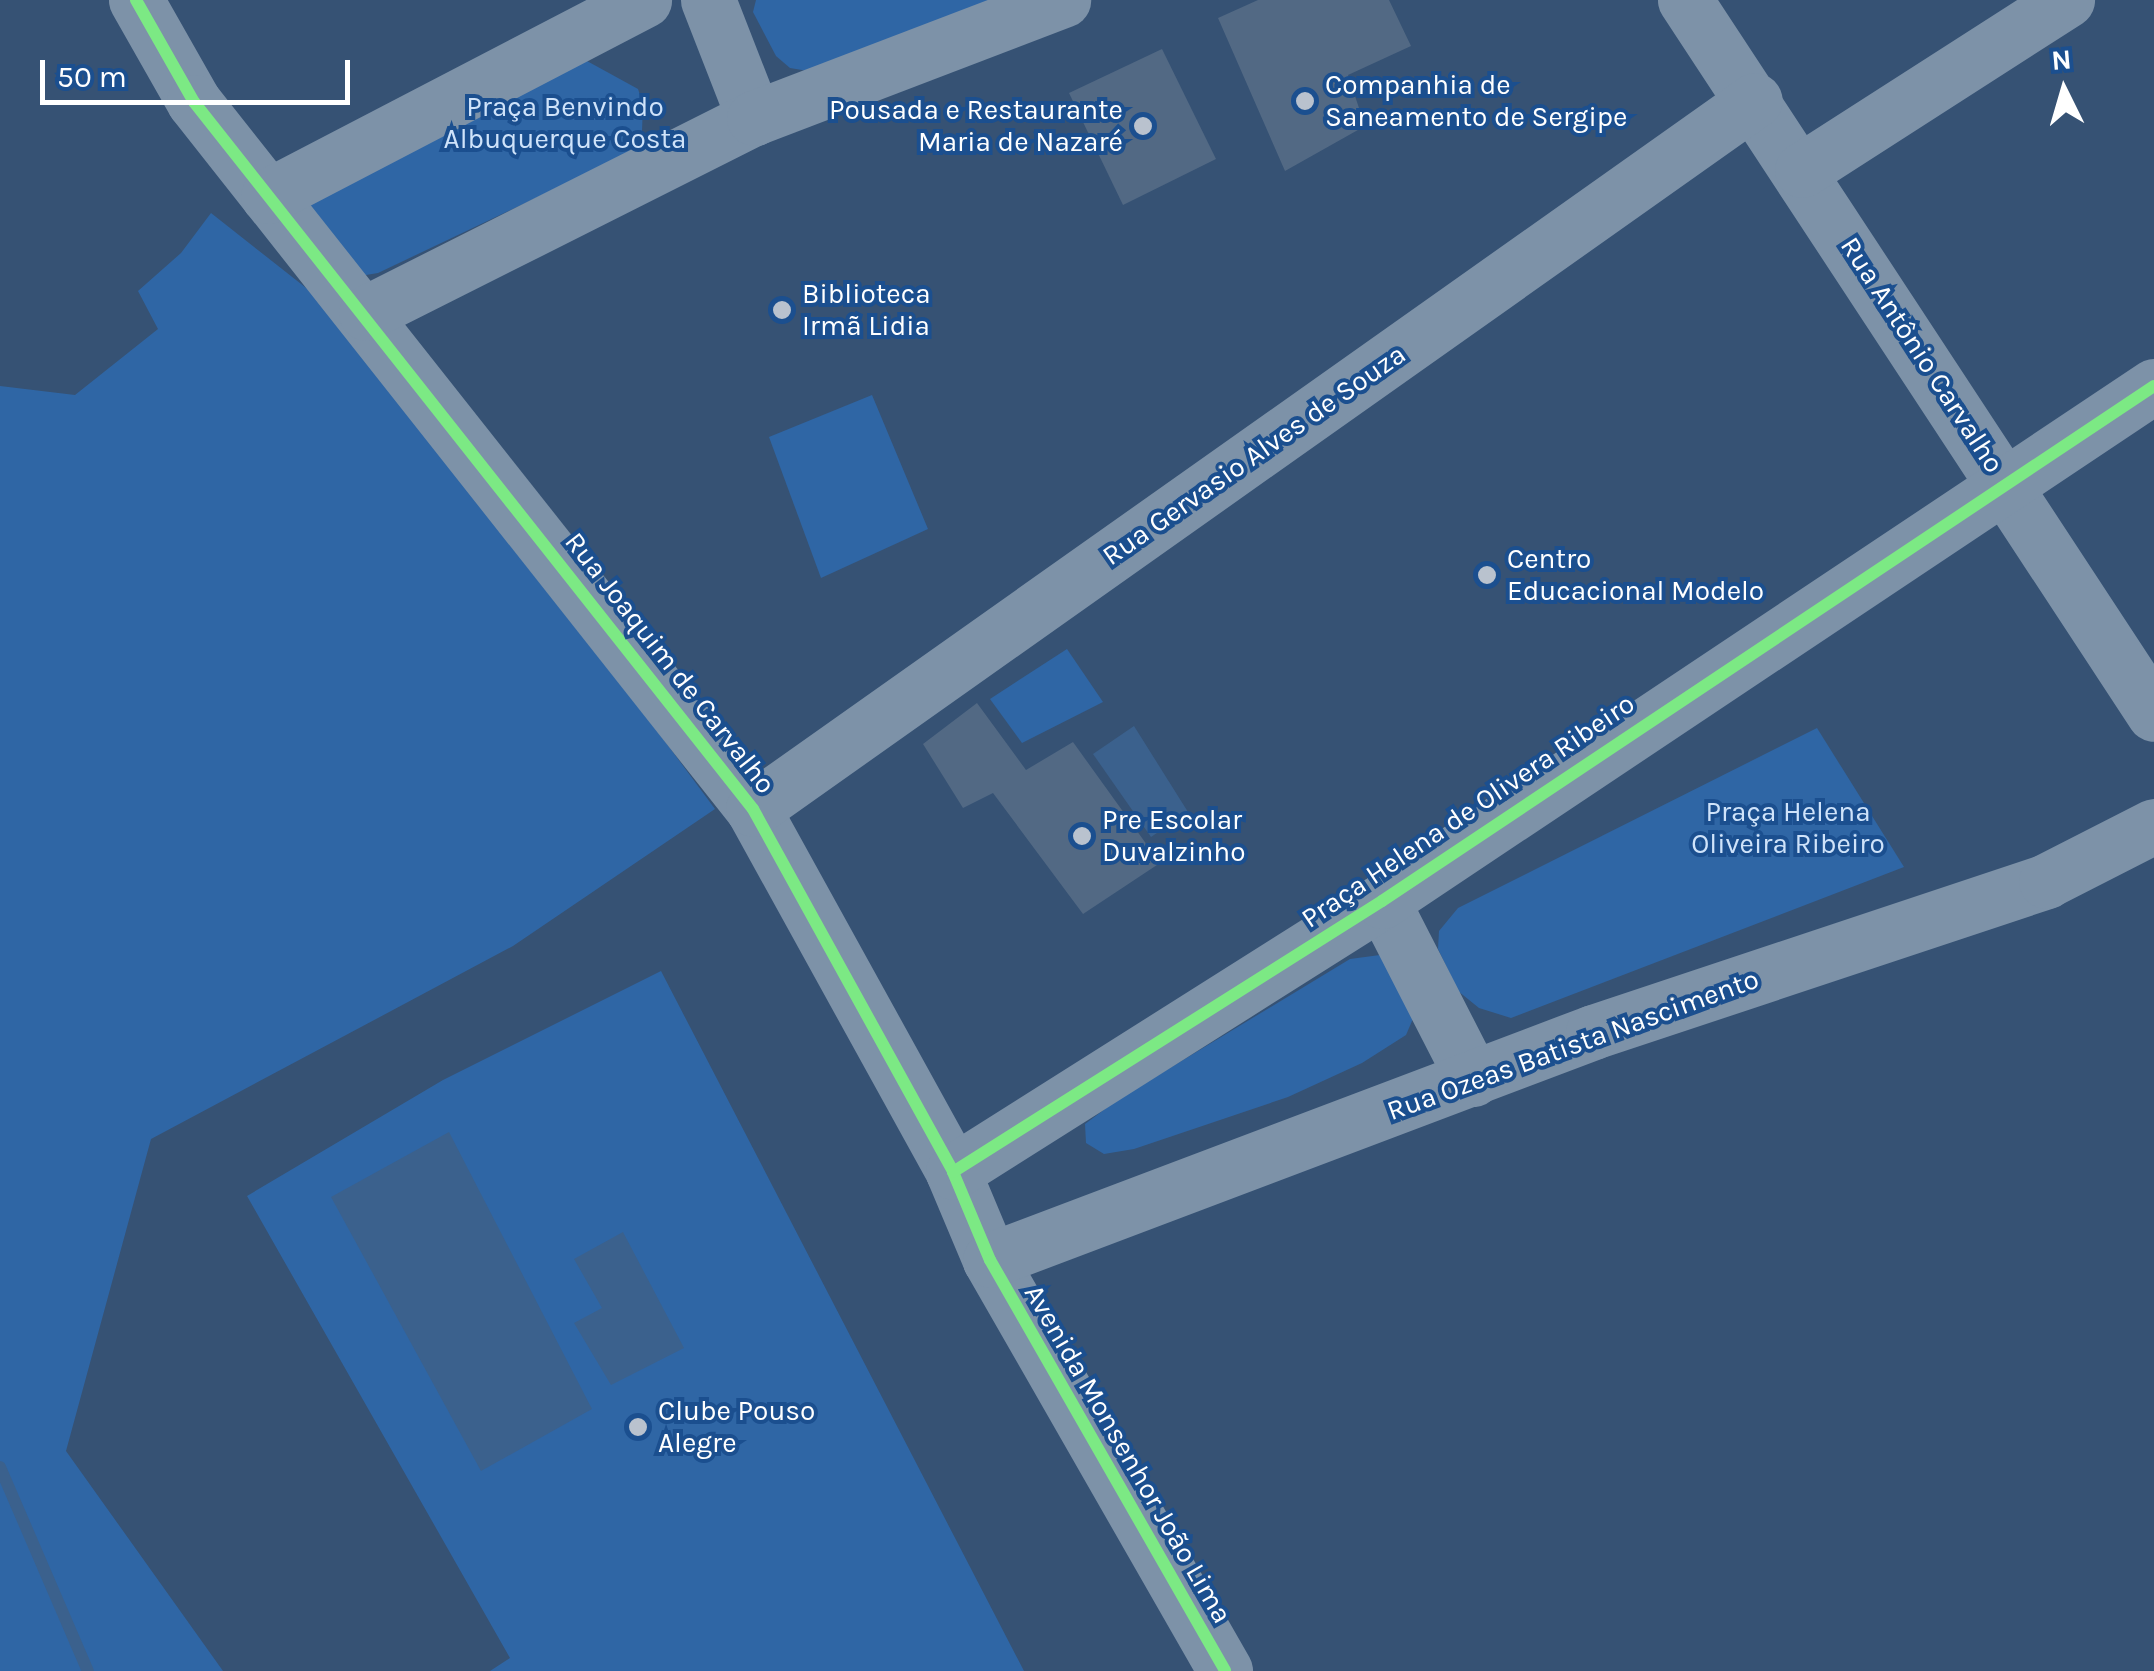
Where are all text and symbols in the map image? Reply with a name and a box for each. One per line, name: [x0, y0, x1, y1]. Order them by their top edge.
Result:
scale bar: [45, 40, 355, 102]
north arrow: [2014, 40, 2114, 140]
text: N: [2050, 42, 2073, 77]
text: 50 m: [57, 59, 127, 95]
place label: Companhia de Saneamento de Sergipe: [1325, 68, 1627, 134]
park label: Praça Benvindo Albuquerque Costa: [444, 90, 686, 156]
marker: Companhia de Saneamento de Sergipe: [1294, 90, 1316, 112]
place label: Pousada e Restaurante Maria de Nazaré: [829, 93, 1123, 159]
marker: Pousada e Restaurante Maria de Nazaré: [1132, 115, 1154, 137]
street label: Rua Antônio Carvalho: [1833, 231, 2011, 479]
place label: Biblioteca Irmã Lidia: [802, 277, 931, 343]
marker: Biblioteca Irmã Lidia: [771, 299, 793, 321]
street label: Rua Gervasio Alves de Souza: [1096, 337, 1412, 573]
street label: Rua Joaquim de Carvalho: [557, 526, 783, 800]
place label: Centro Educacional Modelo: [1507, 542, 1764, 608]
marker: Centro Educacional Modelo: [1476, 564, 1498, 586]
street label: Praça Helena de Olivera Ribeiro: [1295, 687, 1641, 935]
park label: Praça Helena Oliveira Ribeiro: [1691, 795, 1885, 861]
place label: Pre Escolar Duvalzinho: [1102, 803, 1245, 869]
marker: Pre Escolar Duvalzinho: [1071, 825, 1093, 847]
street label: Rua Ozeas Batista Nascimento: [1383, 962, 1763, 1128]
street label: Avenida Monsenhor João Lima: [1017, 1279, 1239, 1629]
place label: Clube Pouso Alegre: [658, 1394, 815, 1460]
marker: Clube Pouso Alegre: [627, 1416, 649, 1438]

